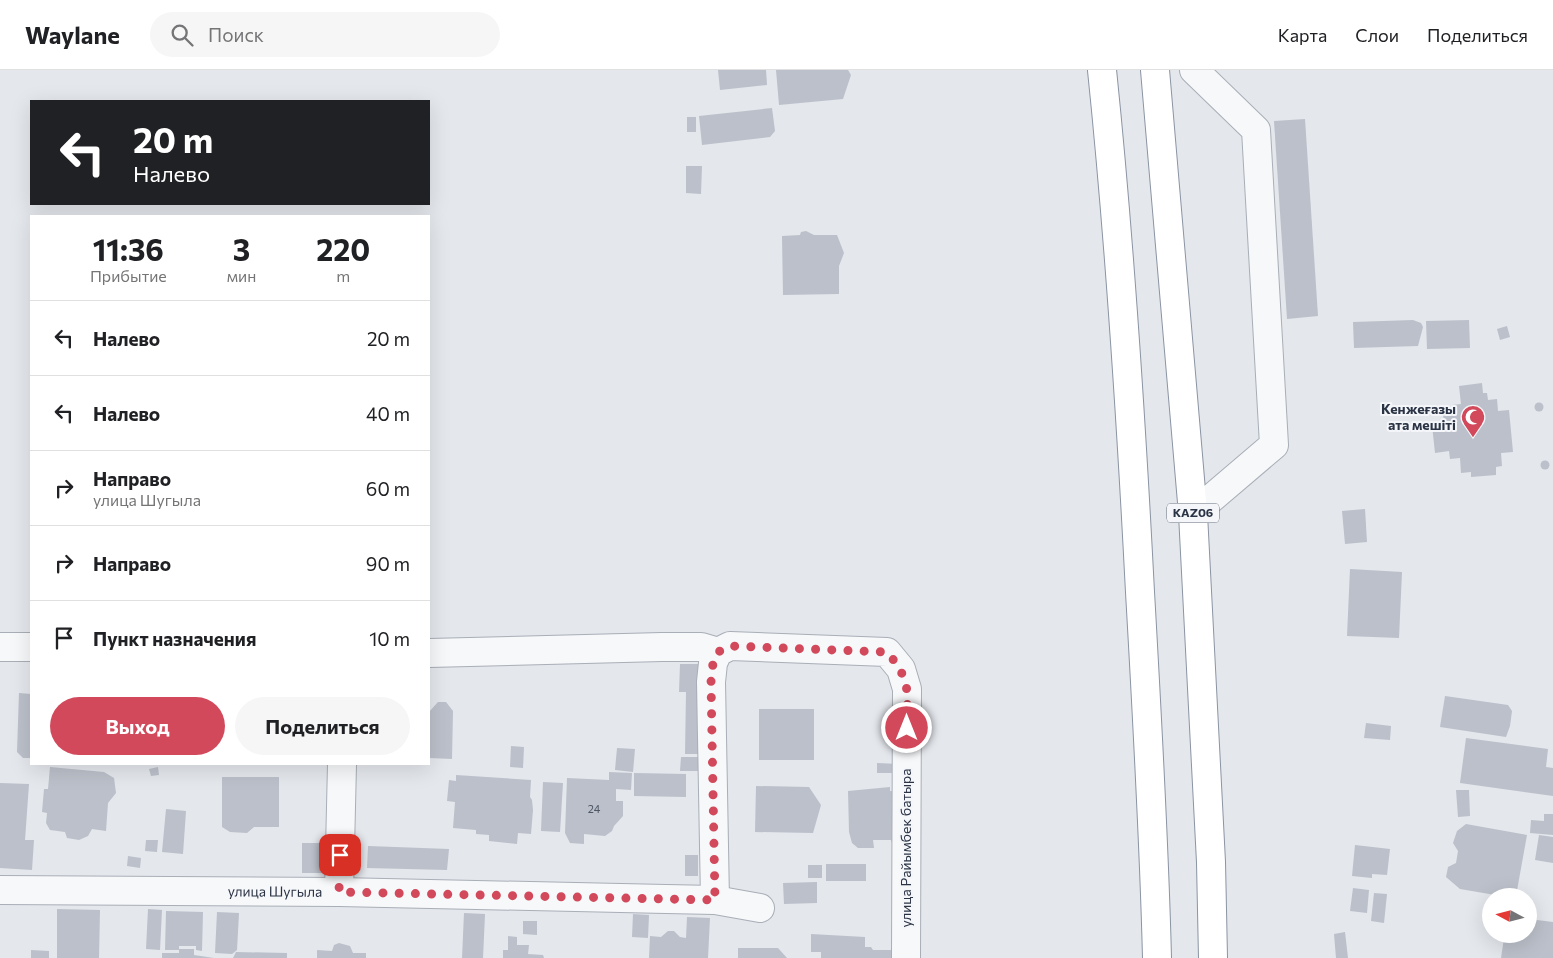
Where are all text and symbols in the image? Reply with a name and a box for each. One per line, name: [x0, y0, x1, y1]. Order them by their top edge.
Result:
search box: [150, 12, 500, 57]
text: Waylane: [25, 20, 120, 49]
icon: search: [168, 21, 196, 49]
text: Поиск: [208, 23, 264, 46]
text: Карта: [1278, 24, 1327, 46]
text: Слои: [1355, 24, 1399, 46]
text: Поделиться: [1427, 24, 1528, 46]
text: 20 m: [133, 117, 213, 160]
icon: left: [50, 120, 115, 185]
text: Налево: [133, 160, 210, 187]
text: 11:36: [93, 230, 164, 267]
text: 3: [233, 230, 250, 267]
text: 220: [316, 230, 370, 267]
text: Прибытие: [90, 266, 167, 285]
text: мин: [227, 266, 256, 285]
text: m: [336, 266, 350, 285]
icon: left: [50, 324, 78, 352]
text: Налево: [93, 327, 160, 350]
text: 20 m: [367, 327, 410, 350]
icon: left: [50, 399, 78, 427]
place label: Кенжеғазы ата мешіті: [1381, 400, 1456, 433]
text: Налево: [93, 402, 160, 425]
text: 40 m: [366, 402, 410, 425]
mosque icon: Кенжеғазы ата мешіті: [1460, 404, 1486, 438]
text: Направо: [93, 467, 171, 490]
icon: right: [50, 474, 78, 502]
text: 60 m: [366, 477, 410, 500]
text: улица Шугыла: [93, 490, 201, 509]
road number: KАZ06: [1167, 503, 1219, 522]
icon: right: [50, 549, 78, 577]
text: Направо: [93, 552, 171, 575]
text: 90 m: [366, 552, 410, 575]
icon: arrive: [50, 624, 78, 652]
text: Пункт назначения: [93, 627, 256, 650]
text: 10 m: [369, 627, 410, 650]
button: Выход: [50, 697, 225, 755]
button: Поделиться: [235, 697, 410, 755]
position arrow: [880, 701, 932, 753]
street label: улица Райымбек батыра: [897, 768, 914, 928]
house number: 24: [588, 802, 601, 815]
pin: [319, 834, 361, 876]
icon: arrive: [326, 841, 354, 869]
street label: улица Шугыла: [228, 882, 322, 900]
north arrow: [1482, 888, 1538, 942]
map controls: [1482, 888, 1537, 943]

